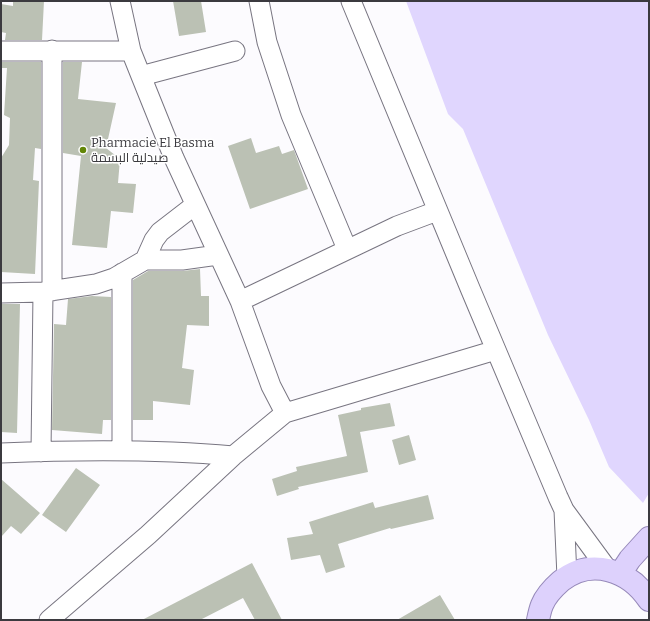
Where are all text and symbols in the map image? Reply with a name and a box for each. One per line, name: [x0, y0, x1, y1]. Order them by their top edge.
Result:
place label: Pharmacie El Basma صيدلية البسمة: [91, 135, 214, 166]
marker: Pharmacie El Basma صيدلية البسمة: [78, 145, 88, 155]

